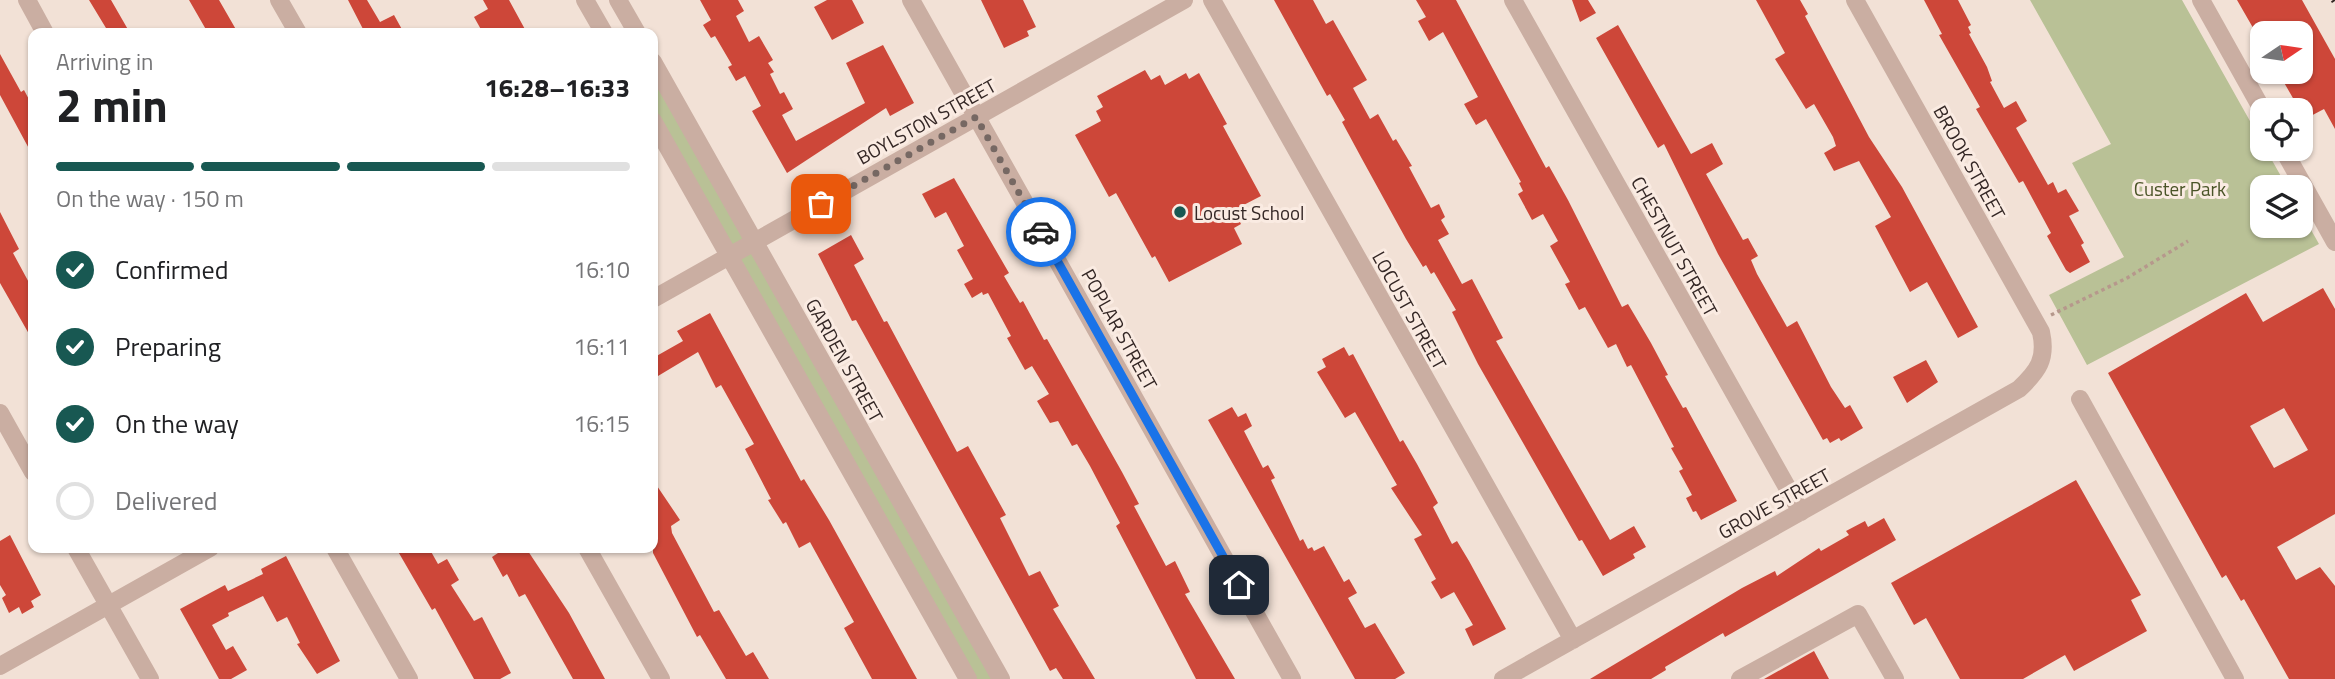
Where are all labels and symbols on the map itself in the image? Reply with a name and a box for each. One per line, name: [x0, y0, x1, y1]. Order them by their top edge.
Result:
north arrow: [2250, 21, 2314, 84]
street label: BOYLSTON STREET: [851, 71, 1001, 171]
street label: BROOK STREET: [1927, 100, 2013, 224]
street label: CHESTNUT STREET: [1624, 171, 1726, 321]
pin: [791, 174, 851, 234]
park label: Custer Park: [2134, 174, 2226, 203]
courier: [1006, 197, 1076, 267]
place label: Locust School: [1194, 198, 1304, 227]
marker: Locust School: [1172, 204, 1188, 220]
street label: LOCUST STREET: [1365, 246, 1455, 374]
street label: POPLAR STREET: [1075, 263, 1165, 395]
street label: GARDEN STREET: [799, 293, 891, 427]
street label: GROVE STREET: [1713, 460, 1835, 546]
pin: [1209, 555, 1269, 615]

